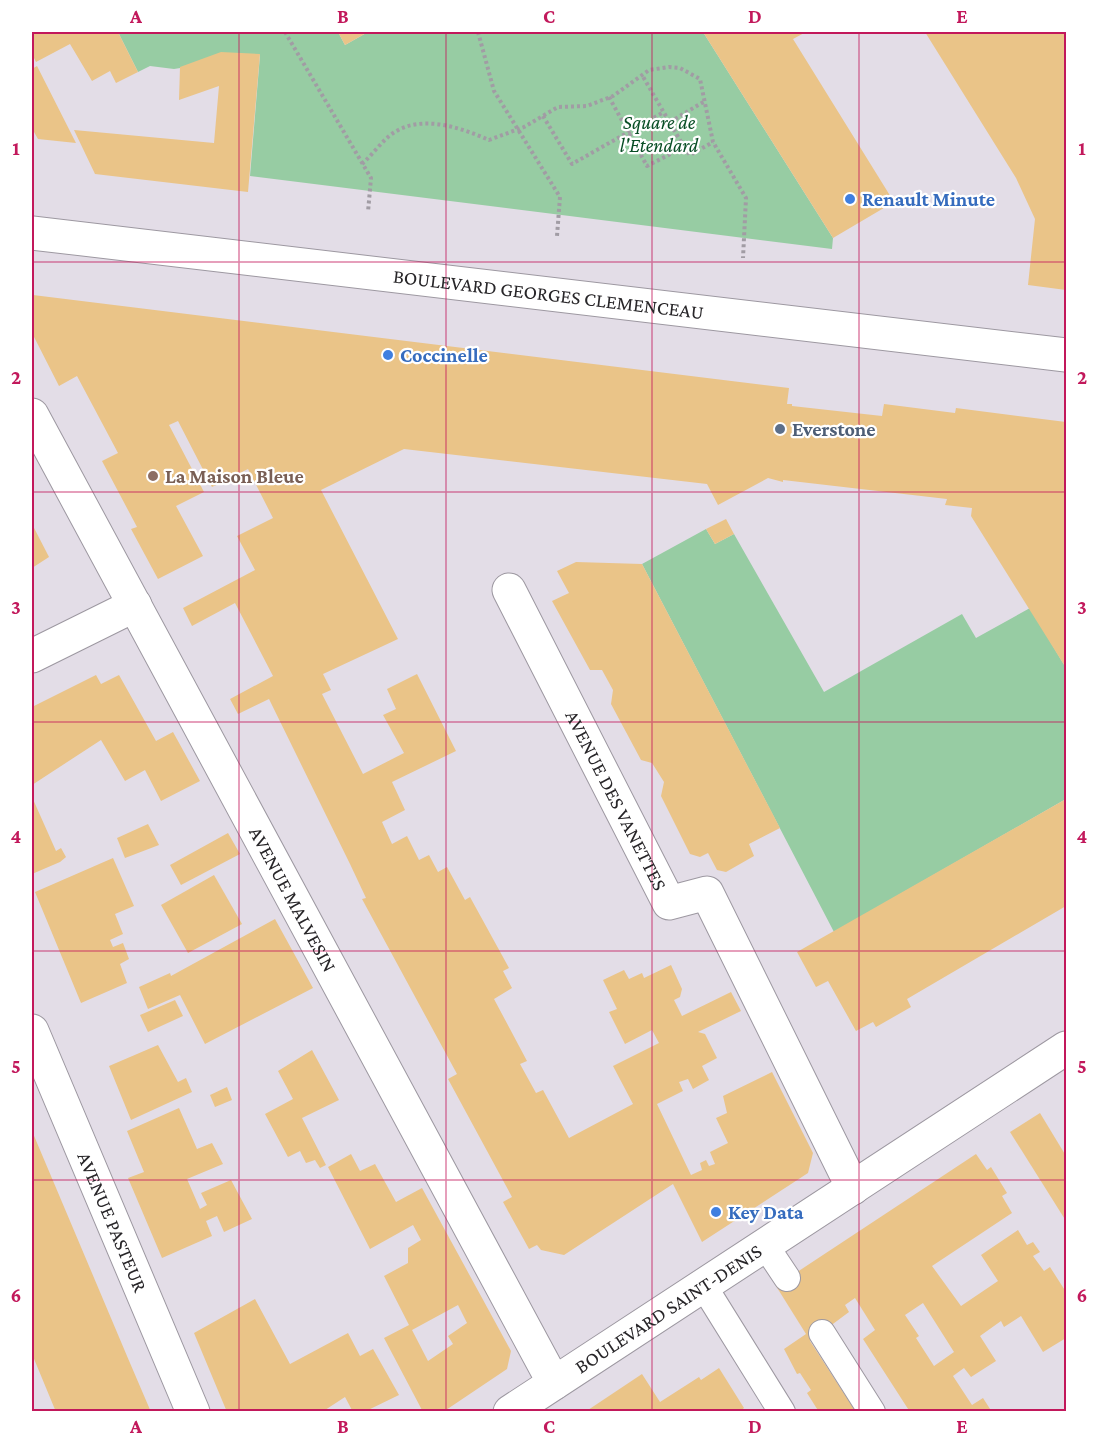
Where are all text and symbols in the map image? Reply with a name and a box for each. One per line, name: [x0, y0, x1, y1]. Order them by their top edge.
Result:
text: A: [129, 5, 143, 27]
text: B: [337, 5, 349, 27]
text: C: [543, 5, 555, 27]
text: D: [748, 5, 762, 27]
text: E: [956, 5, 968, 27]
park label: Square de l'Etendard: [620, 111, 699, 156]
text: 1: [12, 137, 20, 159]
text: 1: [1078, 137, 1086, 159]
place label: Renault Minute: [862, 188, 995, 210]
marker: Renault Minute: [843, 192, 857, 206]
street label: BOULEVARD GEORGES CLEMENCEAU: [392, 265, 705, 323]
place label: Coccinelle: [400, 344, 488, 366]
marker: Coccinelle: [381, 348, 395, 362]
text: 2: [11, 366, 21, 388]
text: 2: [1077, 366, 1087, 388]
place label: Everstone: [792, 418, 876, 440]
marker: Everstone: [773, 422, 787, 436]
place label: La Maison Bleue: [165, 465, 304, 487]
marker: La Maison Bleue: [146, 469, 160, 483]
text: 3: [11, 596, 21, 618]
text: 3: [1077, 596, 1087, 618]
street label: AVENUE DES VANETTES: [561, 706, 672, 894]
street label: AVENUE MALVESIN: [245, 823, 341, 976]
text: 4: [11, 825, 22, 847]
text: 4: [1077, 825, 1088, 847]
text: 5: [11, 1055, 21, 1077]
text: 5: [1077, 1055, 1087, 1077]
street label: AVENUE PASTEUR: [73, 1148, 152, 1296]
place label: Key Data: [728, 1201, 804, 1223]
marker: Key Data: [709, 1205, 723, 1219]
street label: BOULEVARD SAINT-DENIS: [571, 1239, 766, 1378]
text: 6: [11, 1284, 21, 1306]
text: 6: [1077, 1284, 1087, 1306]
text: A: [129, 1415, 143, 1437]
text: B: [337, 1415, 349, 1437]
text: C: [543, 1415, 555, 1437]
text: D: [748, 1415, 762, 1437]
text: E: [956, 1415, 968, 1437]

